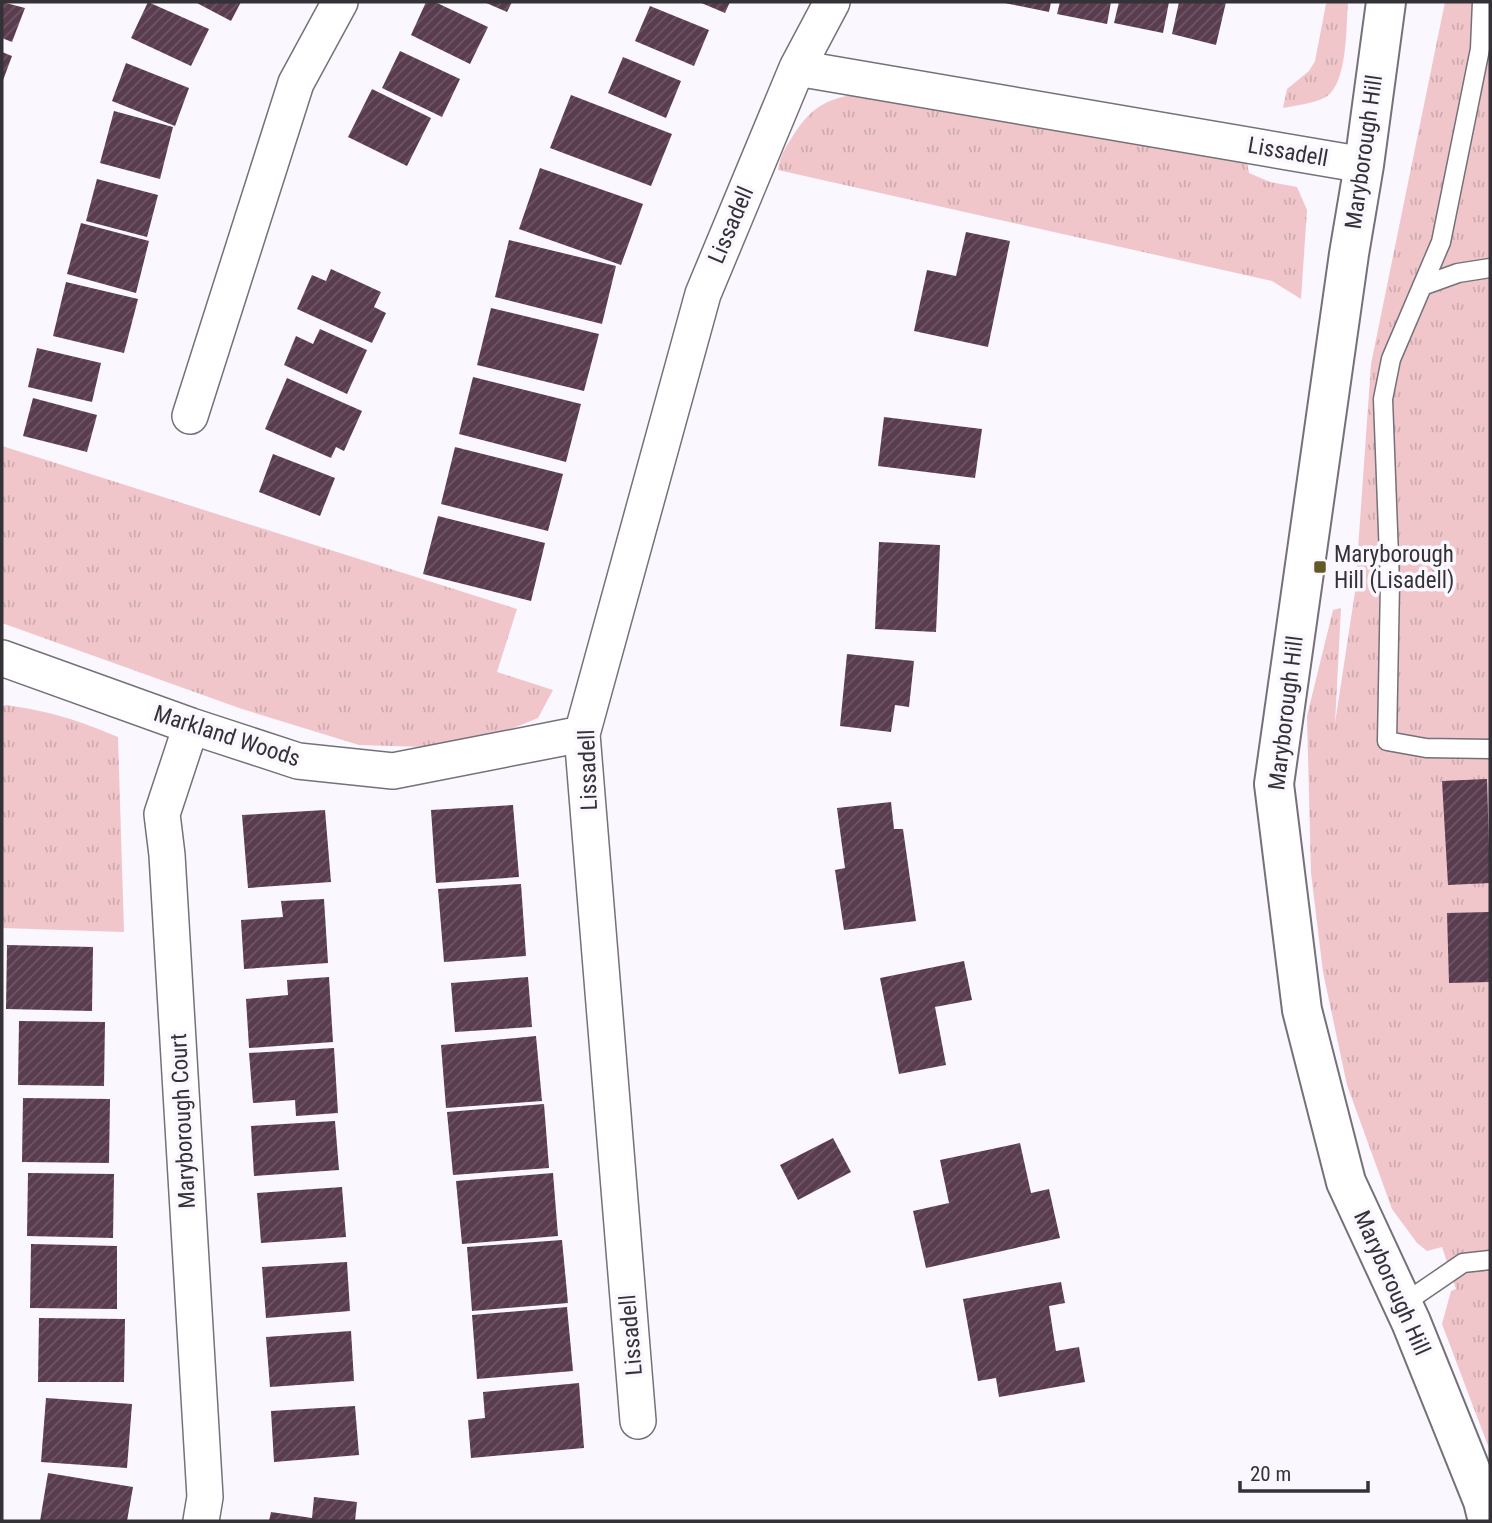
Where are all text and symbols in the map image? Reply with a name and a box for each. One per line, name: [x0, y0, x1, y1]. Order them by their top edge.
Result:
street label: Maryborough Hill: [1340, 73, 1388, 231]
street label: Lissadell: [1246, 132, 1330, 172]
street label: Lissadell: [703, 182, 759, 268]
place label: Maryborough Hill (Lisadell): [1334, 541, 1454, 594]
marker: Maryborough Hill (Lisadell): [1312, 559, 1328, 575]
street label: Maryborough Hill: [1263, 634, 1309, 792]
street label: Markland Woods: [151, 700, 303, 772]
street label: Lissadell: [573, 729, 603, 811]
street label: Maryborough Court: [165, 1033, 201, 1209]
street label: Maryborough Hill: [1348, 1207, 1436, 1359]
street label: Lissadell: [614, 1293, 648, 1377]
scale bar: [1240, 1450, 1368, 1494]
text: 20 m: [1250, 1462, 1291, 1486]

